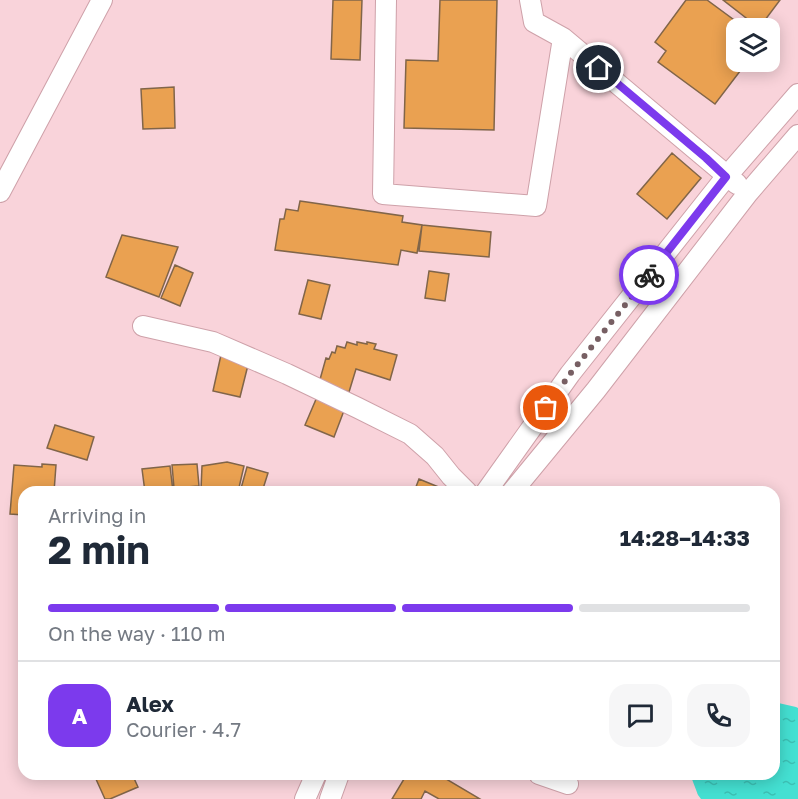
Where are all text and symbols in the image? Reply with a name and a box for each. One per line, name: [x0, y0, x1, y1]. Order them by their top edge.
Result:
map controls: [726, 18, 780, 72]
button: layers: [726, 18, 780, 72]
pin: [573, 42, 624, 93]
icon: home: [582, 51, 615, 84]
courier: [619, 245, 679, 305]
icon: bike: [633, 259, 666, 292]
pin: [520, 382, 571, 433]
icon: bag: [529, 391, 562, 424]
text: Arriving in: [48, 503, 146, 527]
text: 14:28–14:33: [620, 524, 750, 551]
text: 2 min: [48, 526, 150, 573]
text: On the way · 110 m: [48, 621, 225, 645]
button: chat: [609, 684, 672, 747]
button: phone: [687, 684, 750, 747]
text: Alex: [126, 690, 174, 717]
text: A: [72, 702, 87, 729]
text: Courier · 4.7: [126, 717, 241, 741]

